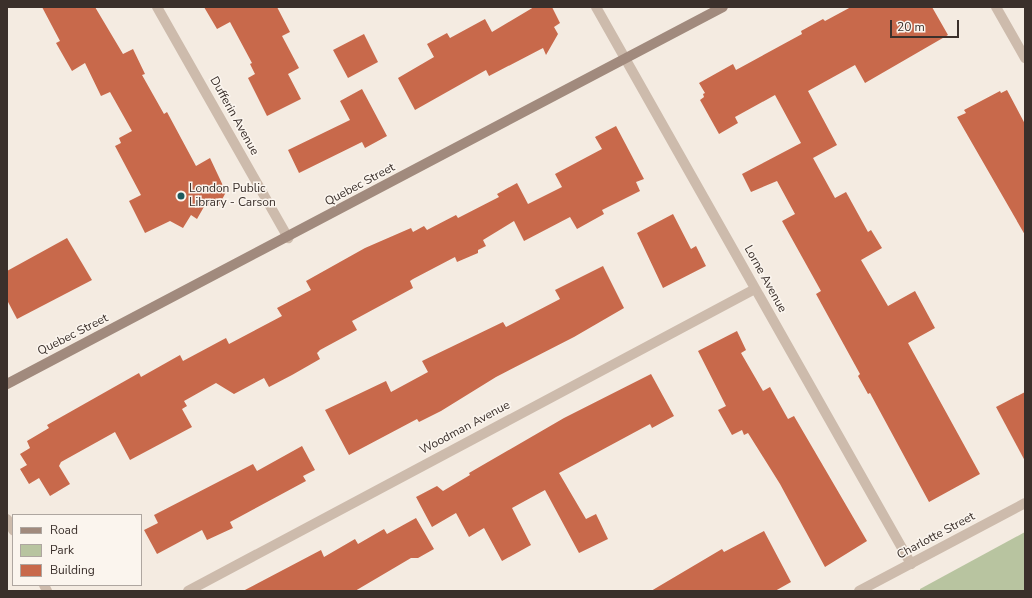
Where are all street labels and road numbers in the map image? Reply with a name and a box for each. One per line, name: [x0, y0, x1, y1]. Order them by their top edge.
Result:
street label: Dufferin Avenue: [206, 74, 262, 158]
street label: Quebec Street: [323, 161, 397, 209]
street label: Lorne Avenue: [741, 243, 789, 315]
street label: Quebec Street: [35, 311, 111, 359]
street label: Woodman Avenue: [417, 398, 513, 458]
street label: Charlotte Street: [895, 509, 977, 563]

